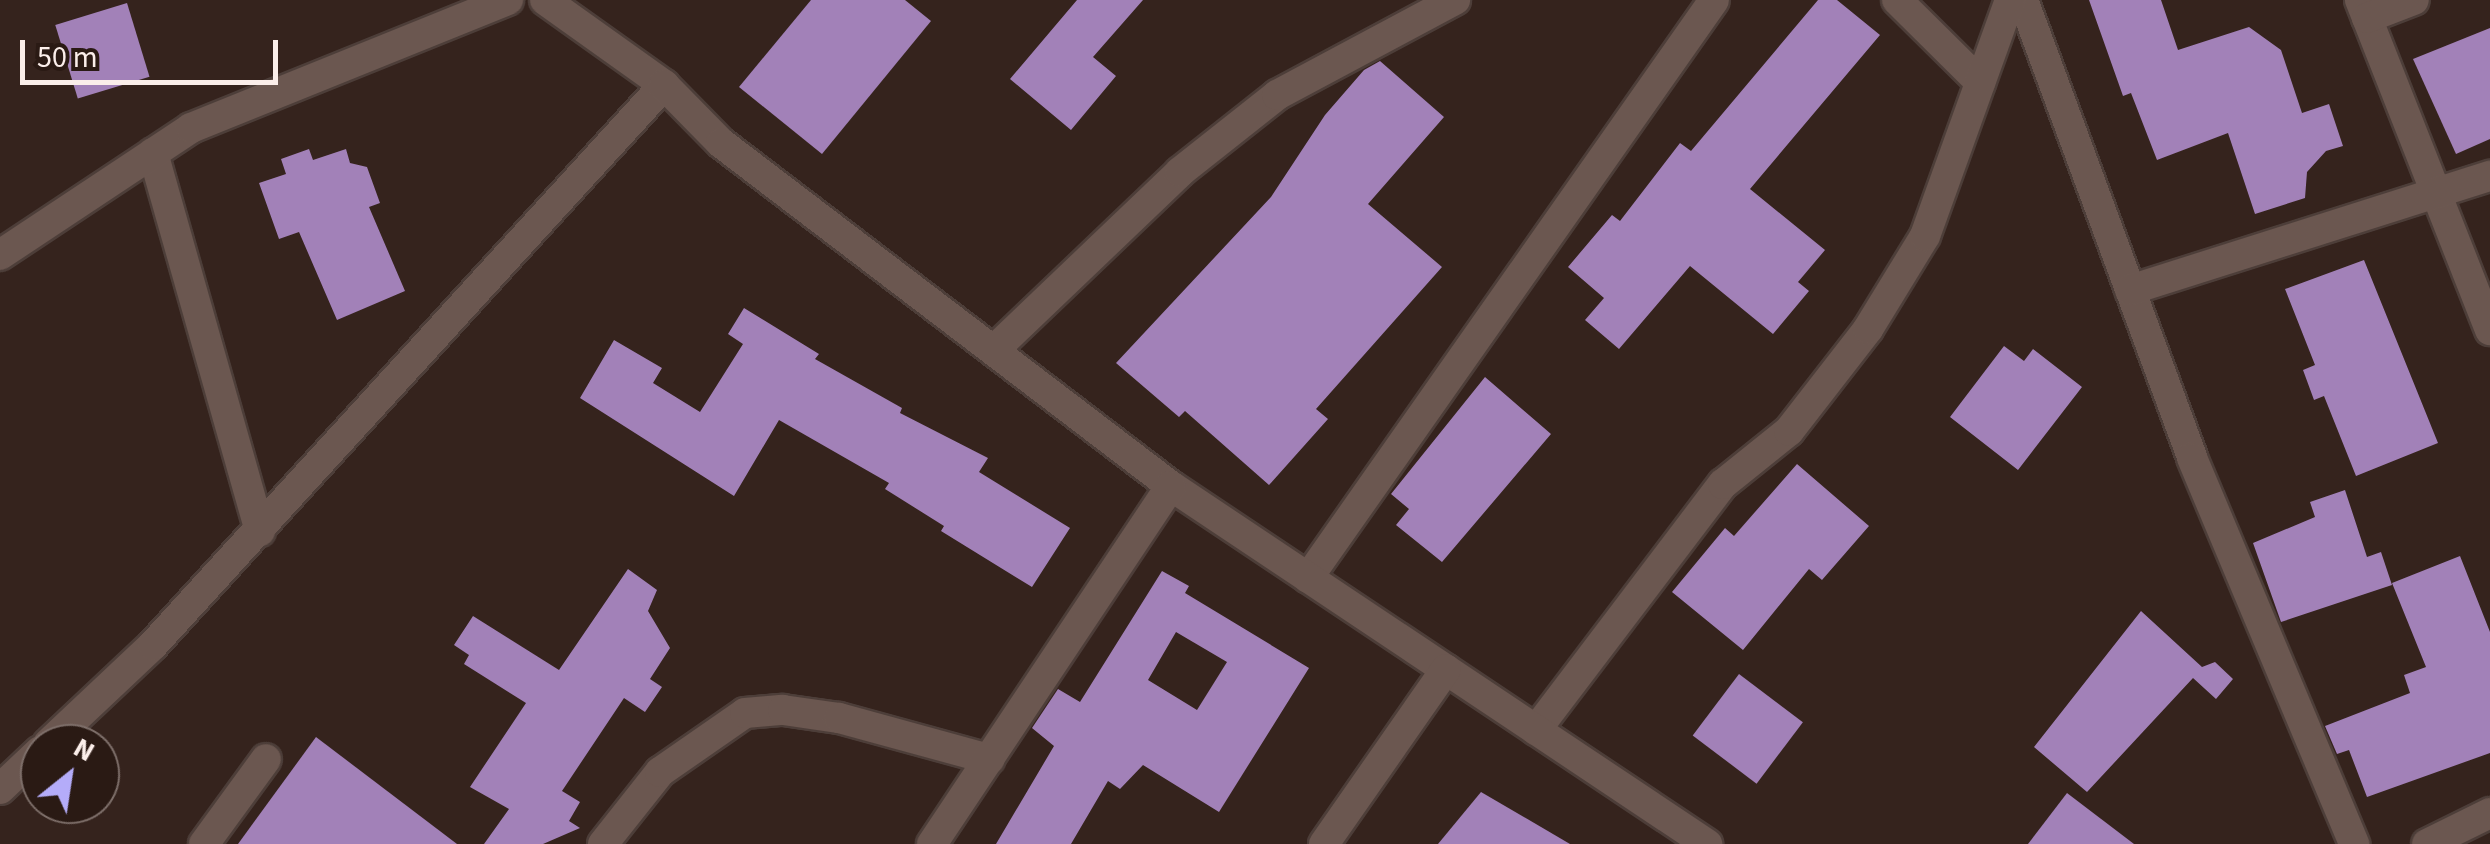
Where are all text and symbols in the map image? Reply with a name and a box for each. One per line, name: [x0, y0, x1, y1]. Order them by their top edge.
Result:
scale bar: [25, 20, 282, 82]
text: 50 m: [37, 36, 98, 79]
north arrow: [20, 724, 120, 824]
text: N: [66, 728, 102, 772]

